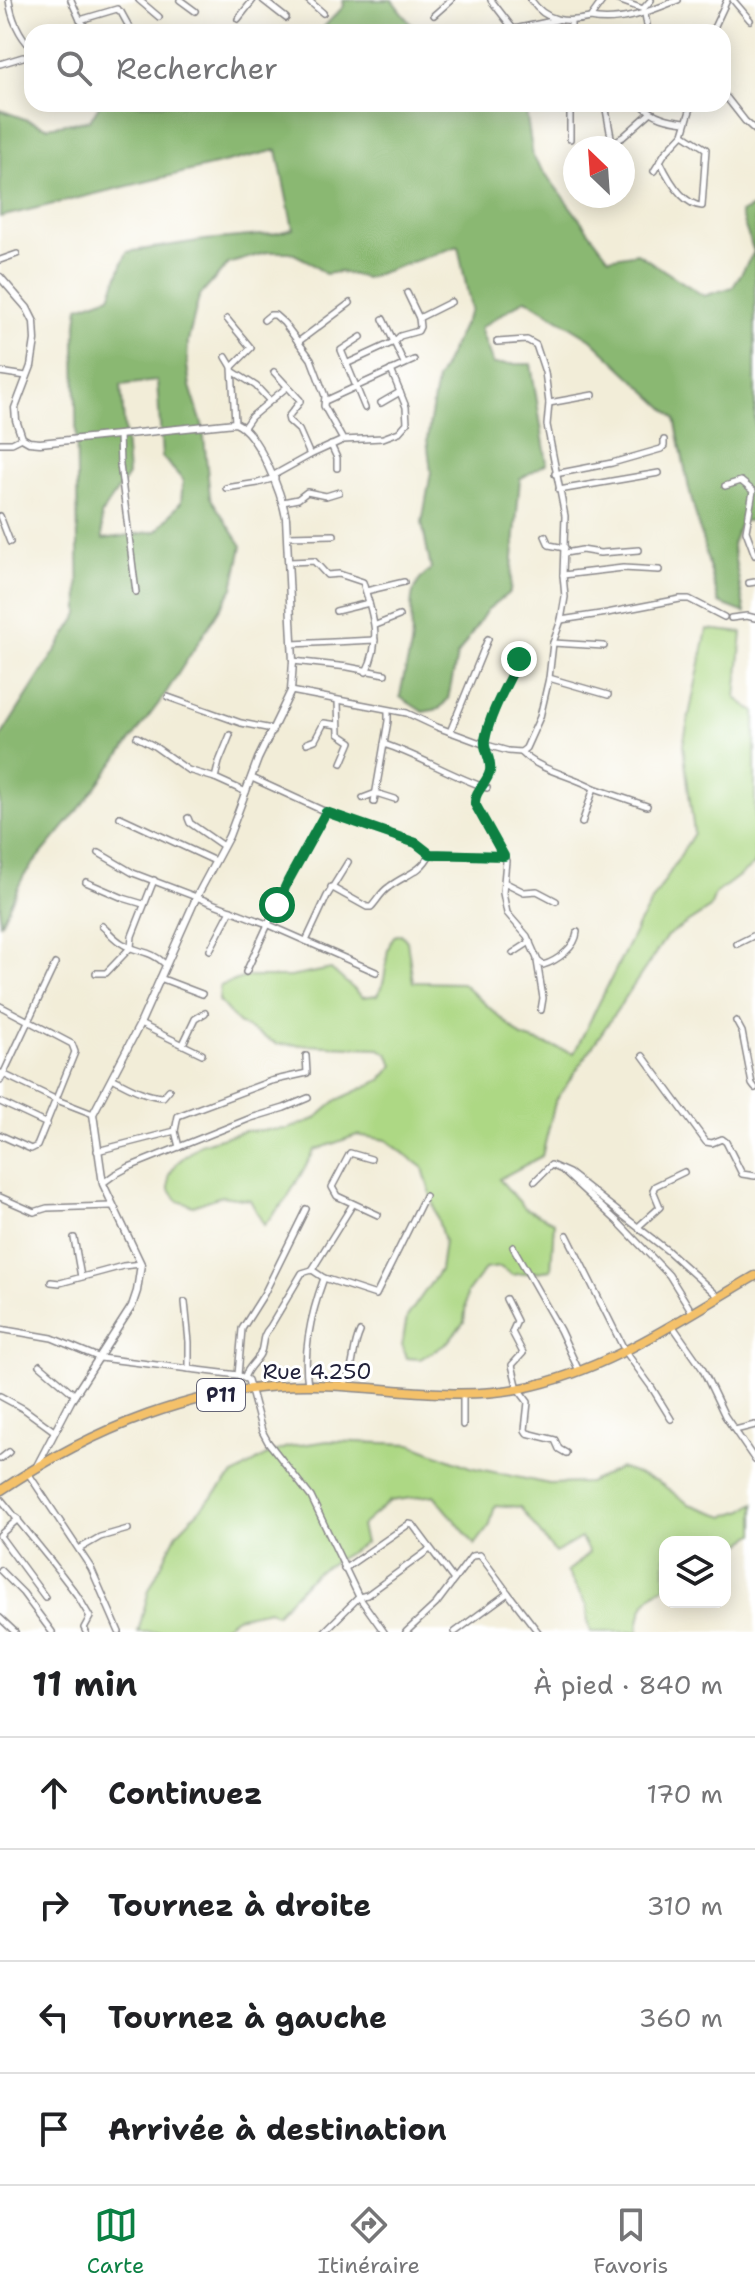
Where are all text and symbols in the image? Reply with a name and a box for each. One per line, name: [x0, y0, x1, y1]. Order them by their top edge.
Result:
search box: [24, 24, 731, 112]
icon: search: [52, 46, 96, 90]
text: Rechercher: [116, 48, 278, 89]
north arrow: [563, 136, 635, 208]
route end: [501, 641, 537, 677]
route start: [259, 887, 295, 923]
street label: Rue 4.250: [262, 1357, 372, 1386]
road number: P11: [197, 1379, 245, 1411]
map controls: [659, 1536, 731, 1608]
button: layers: [659, 1536, 731, 1608]
text: 11 min: [32, 1661, 137, 1707]
text: À pied · 840 m: [533, 1667, 723, 1702]
icon: ahead: [32, 1771, 76, 1815]
text: Continuez: [108, 1773, 263, 1814]
text: 170 m: [646, 1776, 723, 1811]
icon: right: [32, 1883, 76, 1927]
text: Tournez à droite: [108, 1885, 371, 1926]
text: 310 m: [647, 1888, 723, 1923]
icon: left: [32, 1995, 76, 2039]
text: Tournez à gauche: [108, 1997, 387, 2038]
text: 360 m: [638, 2000, 723, 2035]
icon: arrive: [32, 2107, 76, 2151]
text: Arrivée à destination: [108, 2109, 447, 2150]
tab: Carte: [87, 2203, 144, 2280]
tab: Itinéraire: [318, 2203, 420, 2280]
tab: Favoris: [593, 2203, 668, 2280]

